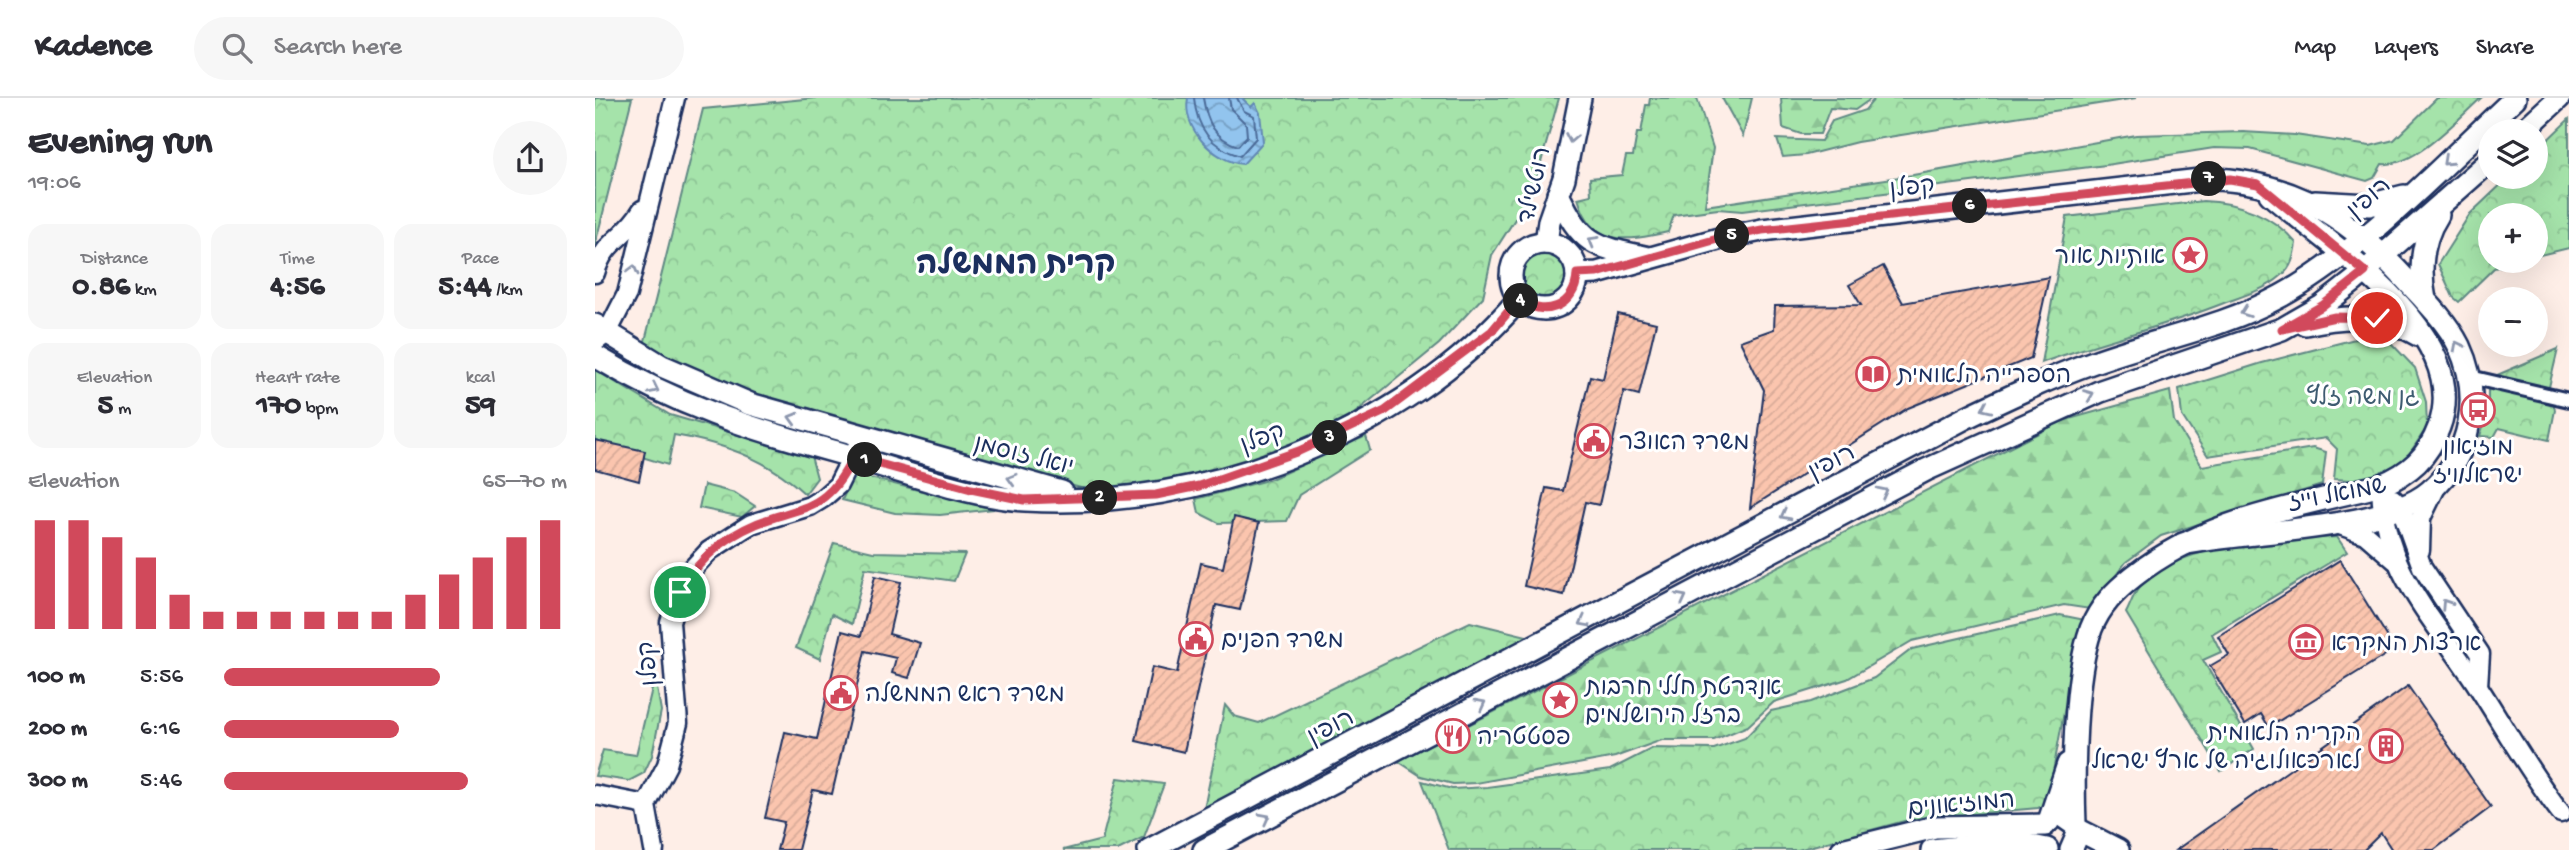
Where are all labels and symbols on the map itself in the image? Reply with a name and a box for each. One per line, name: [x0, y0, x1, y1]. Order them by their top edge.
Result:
one-way arrow: [1564, 132, 1579, 144]
street label: רוטשילד: [1512, 144, 1559, 227]
one-way arrow: [2442, 153, 2455, 165]
pin: 7: [2191, 162, 2227, 196]
street label: קפלן: [1888, 171, 1936, 206]
street label: רופין: [2342, 173, 2398, 227]
pin: 6: [1953, 188, 1987, 224]
pin: 5: [1715, 218, 1749, 254]
one-way arrow: [1587, 236, 1600, 249]
place icon: אותיות אור: [2171, 236, 2209, 274]
place label: אותיות אור: [2055, 244, 2165, 273]
district label: קרית הממשלה: [916, 246, 1116, 286]
one-way arrow: [625, 264, 639, 276]
pin: 4: [1503, 284, 1539, 318]
pin: [2347, 288, 2407, 348]
one-way arrow: [2239, 304, 2251, 318]
one-way arrow: [2453, 341, 2467, 354]
library icon: הספרייה הלאומית: [1854, 355, 1892, 393]
place label: הספרייה הלאומית: [1895, 362, 2071, 392]
one-way arrow: [647, 381, 659, 395]
park label: גן משה זלץ: [2306, 383, 2420, 414]
one-way arrow: [2083, 390, 2095, 404]
bus stop icon: מוזיאון ישראל/ויז: [2459, 391, 2497, 429]
one-way arrow: [1981, 400, 1993, 414]
one-way arrow: [787, 412, 799, 426]
street label: קפלן: [1236, 417, 1290, 462]
pin: 3: [1313, 420, 1347, 456]
public building icon: משרד האוצר: [1575, 422, 1613, 460]
street label: יואל זוסמן: [970, 429, 1077, 484]
place label: משרד האוצר: [1619, 430, 1750, 459]
place label: מוזיאון ישראל/ויז: [2433, 435, 2523, 492]
street label: רופין: [1804, 440, 1861, 488]
pin: 1: [847, 442, 883, 478]
street label: שמואל וייז: [2286, 471, 2390, 520]
one-way arrow: [1006, 473, 1018, 487]
pin: 2: [1083, 480, 1117, 516]
one-way arrow: [1876, 486, 1888, 500]
one-way arrow: [1780, 507, 1792, 521]
pin: [650, 562, 710, 622]
one-way arrow: [1675, 592, 1687, 606]
one-way arrow: [2442, 599, 2454, 612]
one-way arrow: [1579, 613, 1591, 627]
public building icon: משרד הפנים: [1177, 620, 1215, 658]
museum icon: ארצות המקרא: [2287, 623, 2325, 661]
place label: משרד הפנים: [1221, 628, 1344, 657]
place label: ארצות המקרא: [2331, 631, 2481, 660]
street label: קפלן: [632, 640, 667, 688]
place label: אנדרטת חללי חרבות ברזל הירושלמים: [1583, 673, 1781, 732]
public building icon: משרד ראש הממשלה: [822, 674, 860, 712]
place label: משרד ראש הממשלה: [865, 681, 1065, 711]
place icon: אנדרטת חללי חרבות ברזל הירושלמים: [1541, 681, 1579, 719]
one-way arrow: [1474, 699, 1486, 712]
street label: רופין: [1303, 705, 1360, 753]
restaurant icon: פסטטריה: [1434, 717, 1472, 755]
place label: הקריה הלאומית לארכאולוגיה של ארץ ישראל: [2091, 720, 2362, 778]
place label: פסטטריה: [1477, 725, 1571, 754]
building icon: הקריה הלאומית לארכאולוגיה של ארץ ישראל: [2367, 727, 2405, 765]
street label: המוזיאונים: [1906, 787, 2016, 826]
one-way arrow: [1257, 813, 1270, 826]

